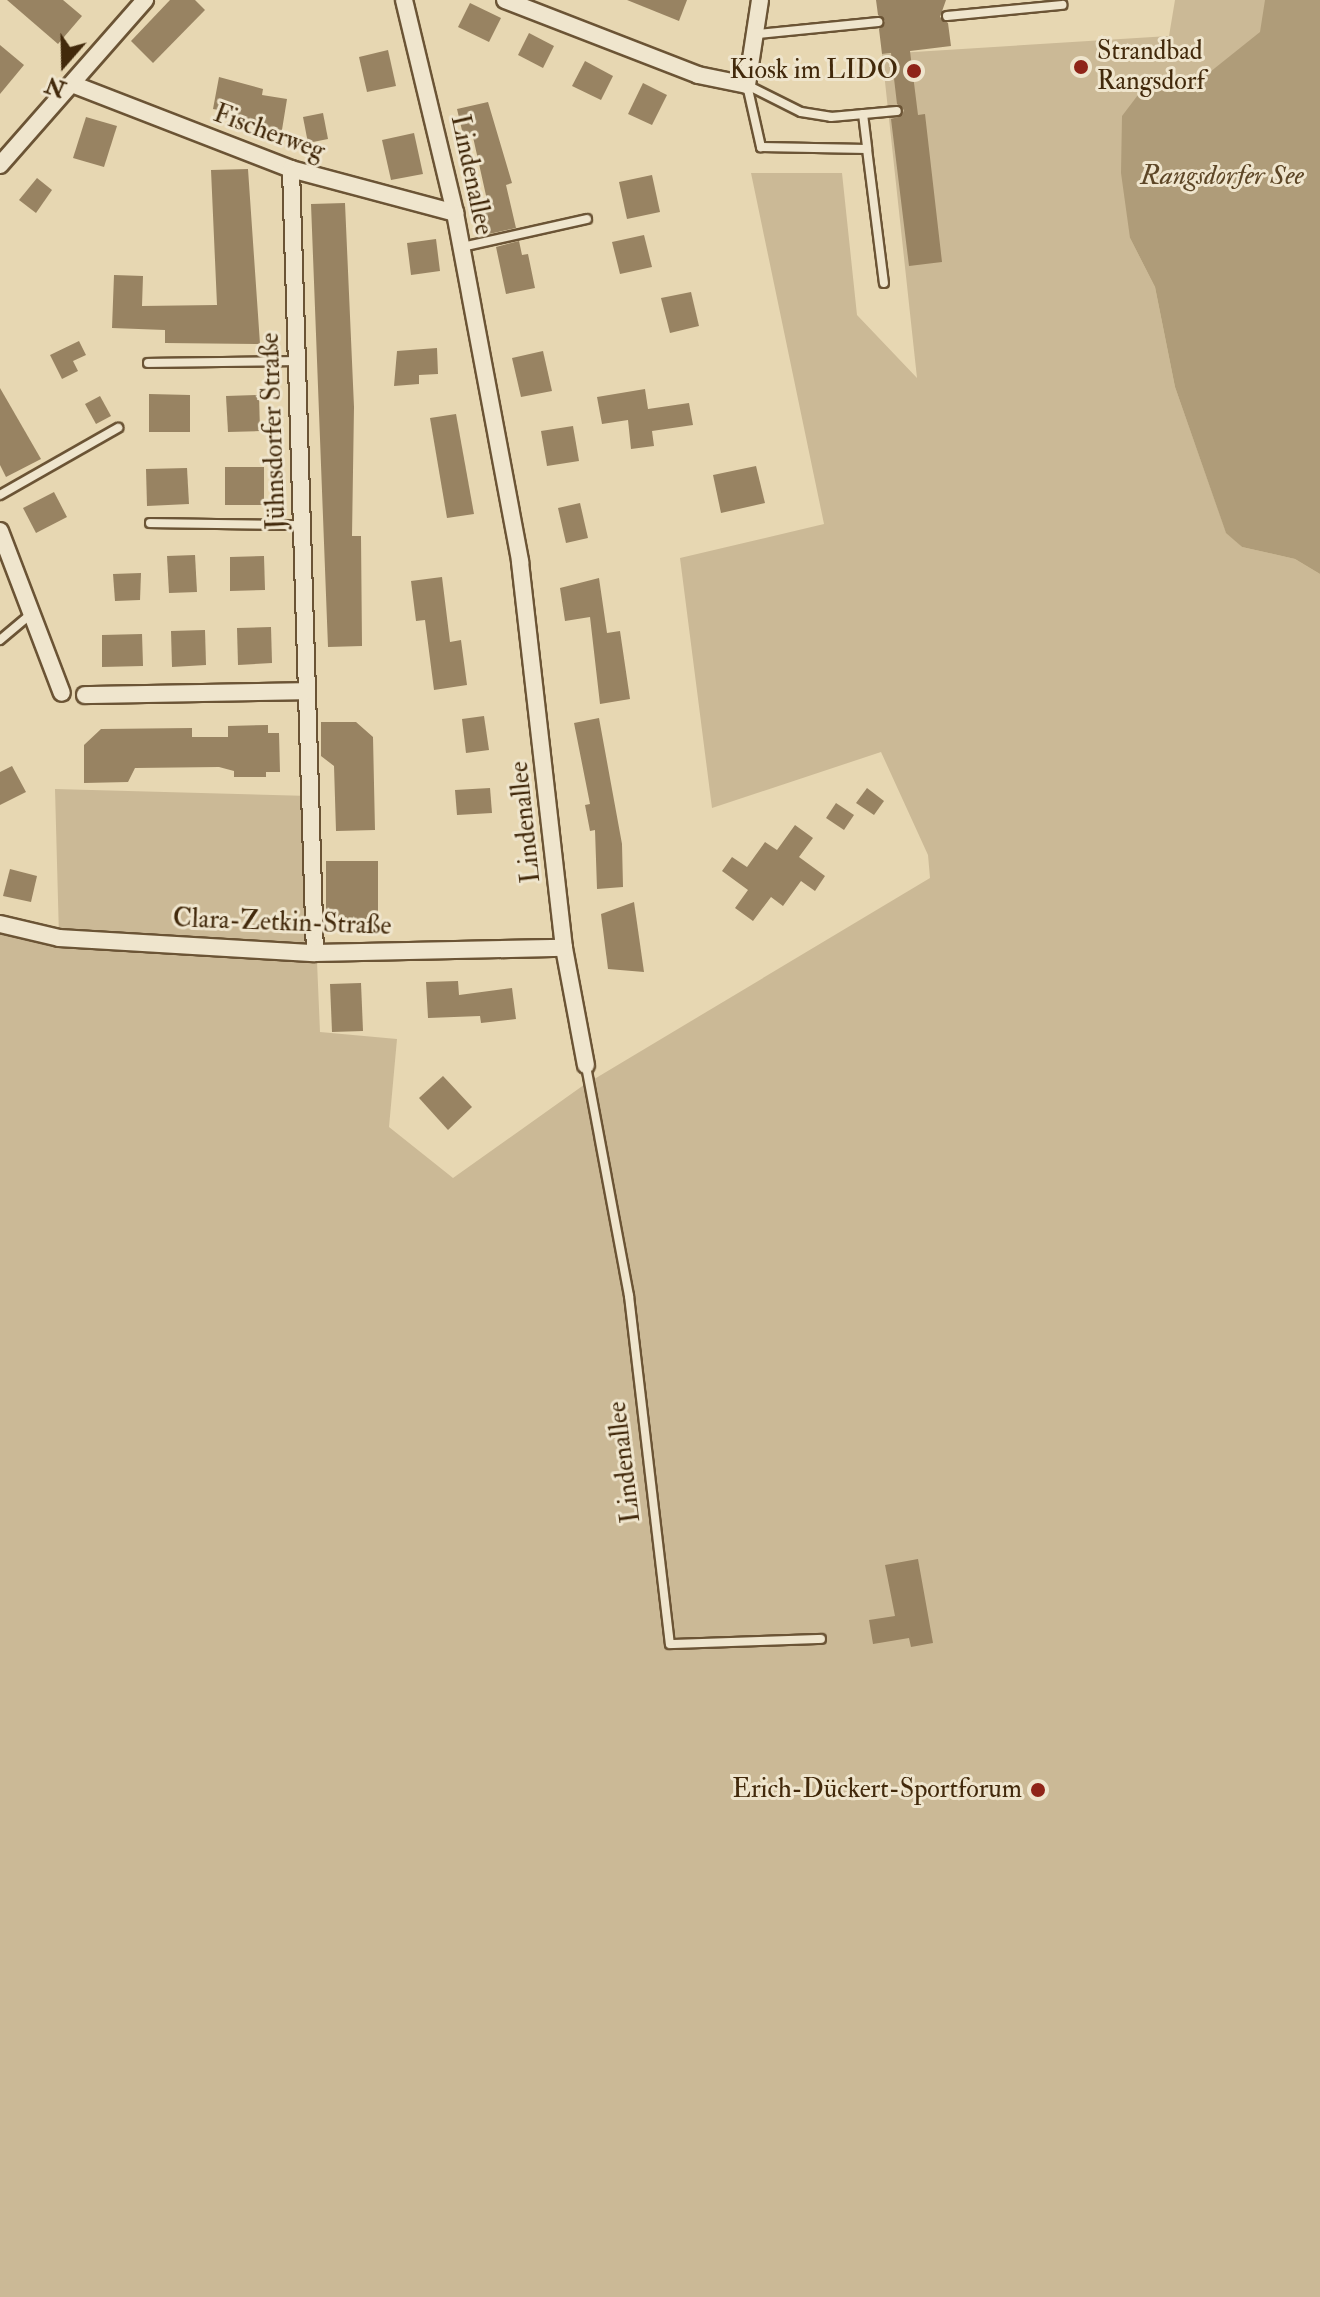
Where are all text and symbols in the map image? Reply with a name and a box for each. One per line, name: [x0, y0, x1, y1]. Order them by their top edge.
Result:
north arrow: [24, 24, 104, 104]
place label: Strandbad Rangsdorf: [1097, 36, 1205, 98]
place label: Kiosk im LIDO: [729, 55, 898, 87]
marker: Strandbad Rangsdorf: [1072, 58, 1090, 76]
marker: Kiosk im LIDO: [905, 62, 923, 80]
text: N: [42, 70, 70, 103]
street label: Fischerweg: [209, 98, 329, 168]
street label: Lindenallee: [443, 112, 499, 238]
water label: Rangsdorfer See: [1140, 159, 1304, 193]
street label: Jühnsdorfer Straße: [255, 332, 293, 530]
street label: Lindenallee: [504, 760, 548, 884]
street label: Clara-Zetkin-Straße: [172, 904, 392, 942]
street label: Lindenallee: [602, 1400, 648, 1524]
place label: Erich-Dückert-Sportforum: [732, 1774, 1022, 1806]
marker: Erich-Dückert-Sportforum: [1029, 1781, 1047, 1799]

